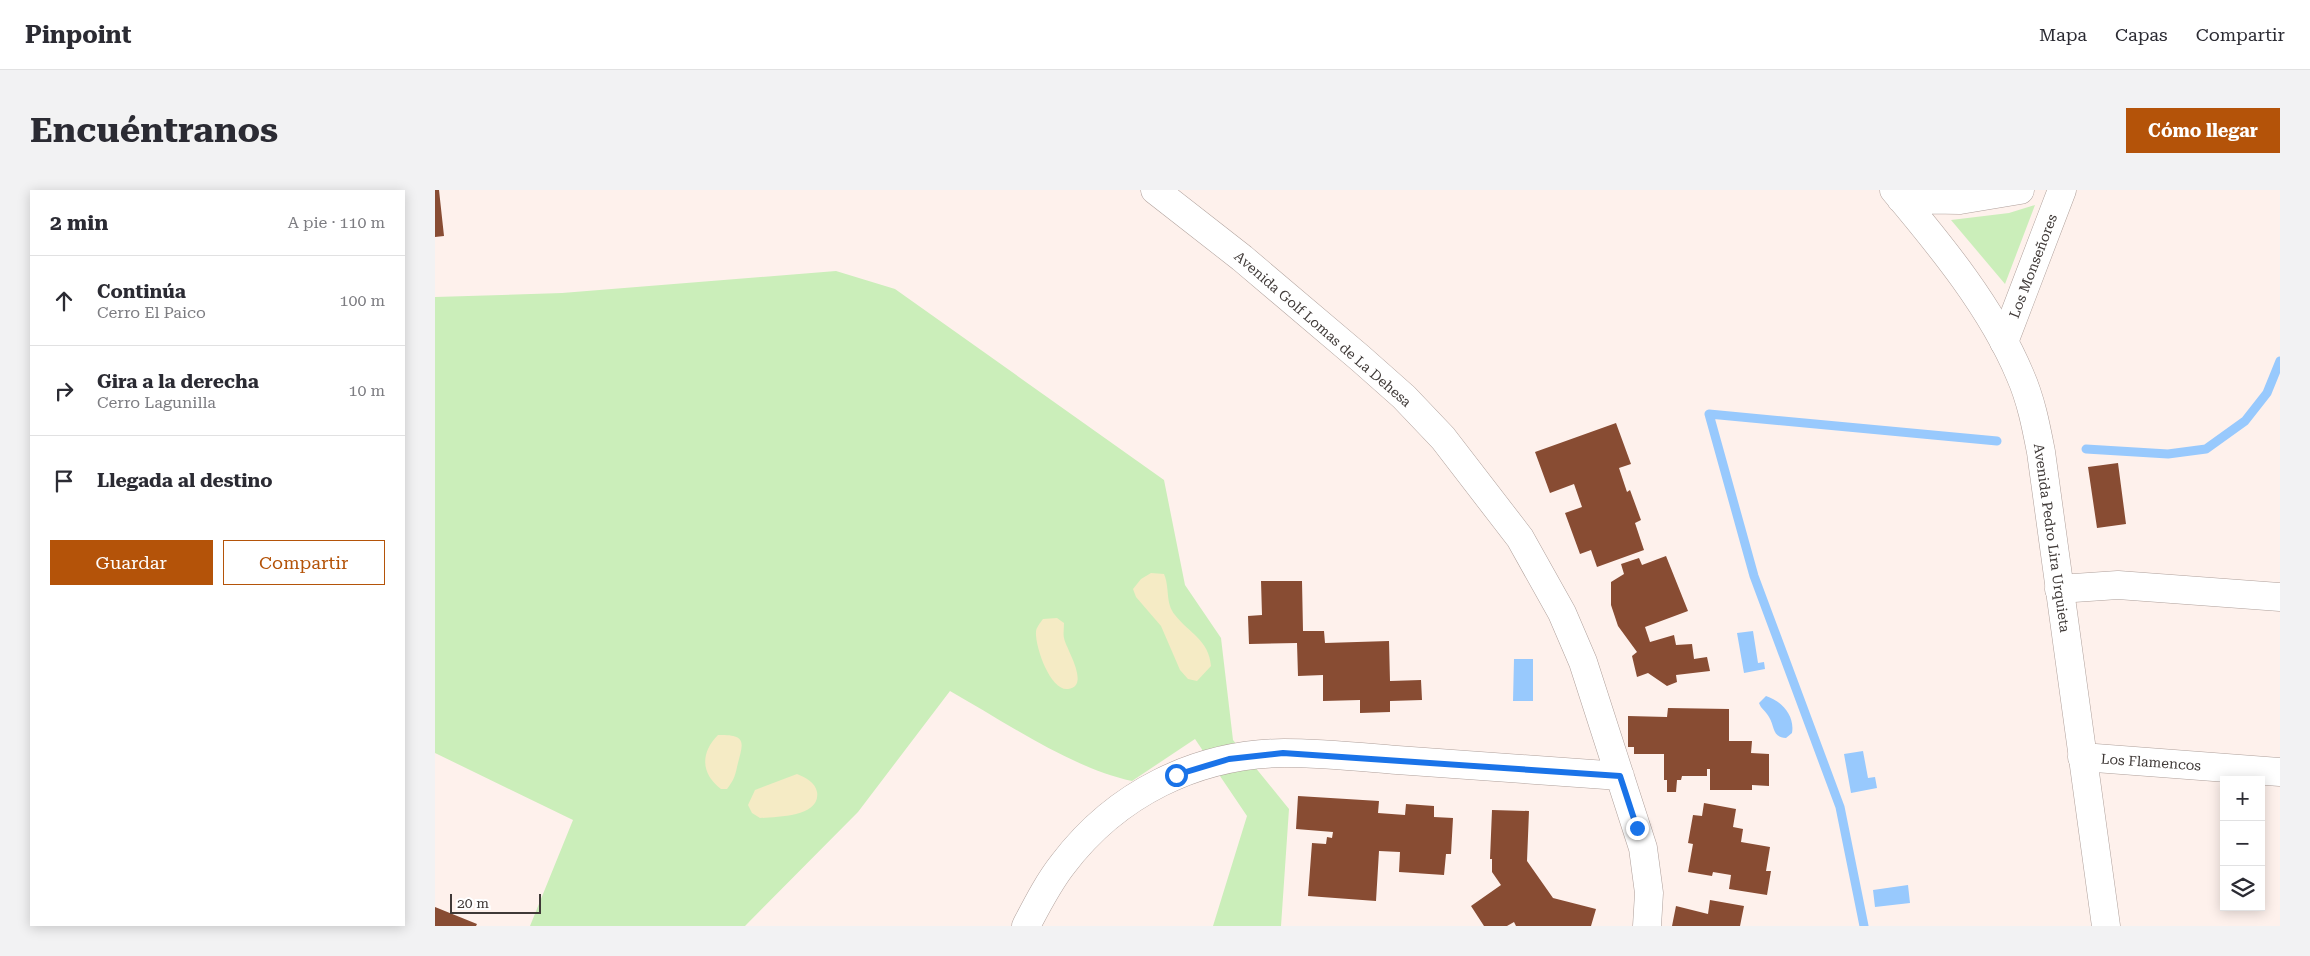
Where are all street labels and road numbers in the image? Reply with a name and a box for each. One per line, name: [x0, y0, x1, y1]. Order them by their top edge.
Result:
street label: Los Monseñores: [2006, 211, 2060, 320]
street label: Avenida Golf Lomas de La Dehesa: [1231, 248, 1415, 410]
street label: Avenida Pedro Lira Urquieta: [2031, 443, 2073, 634]
street label: Los Flamencos: [2100, 751, 2202, 774]

